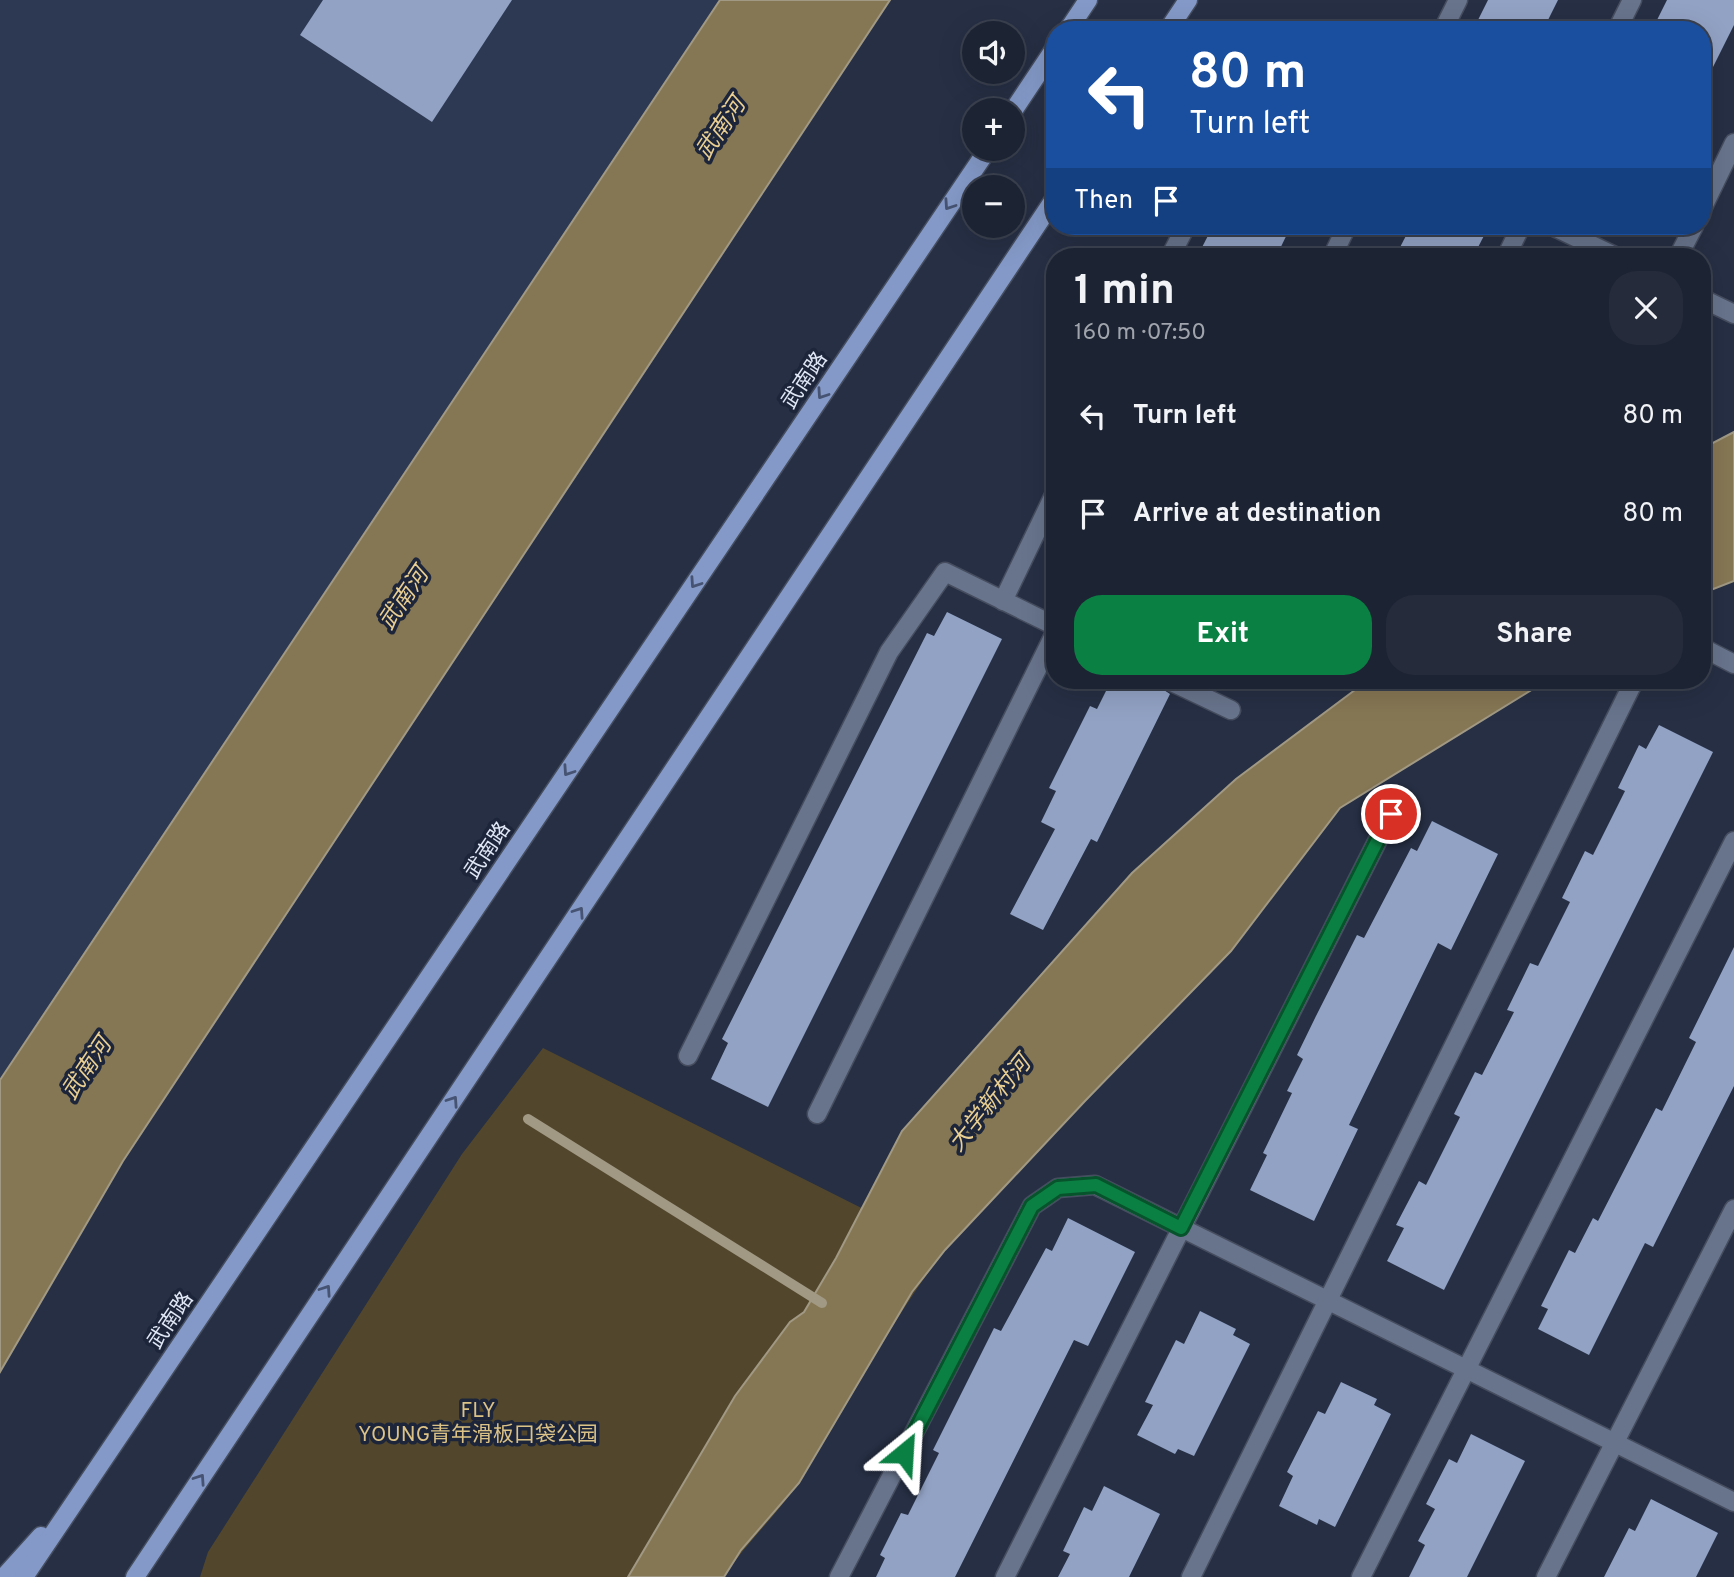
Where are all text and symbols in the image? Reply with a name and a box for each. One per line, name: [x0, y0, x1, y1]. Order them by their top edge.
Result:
map controls: [962, 21, 1025, 238]
button: sound: [962, 21, 1025, 84]
text: 80 m: [1189, 44, 1306, 106]
icon: left: [1074, 49, 1165, 140]
water label: 武南河: [691, 89, 756, 166]
button: +: [962, 98, 1025, 161]
text: Turn left: [1189, 105, 1310, 145]
button: −: [962, 175, 1025, 238]
icon: arrive: [1147, 182, 1185, 220]
text: Then: [1074, 185, 1133, 218]
one-way arrow: [945, 197, 957, 210]
text: 1 min: [1074, 266, 1175, 319]
button: close: [1609, 271, 1683, 345]
text: 160 m · 07:50: [1074, 319, 1206, 348]
street label: 武南路: [776, 347, 834, 415]
one-way arrow: [818, 386, 830, 399]
icon: left: [1074, 397, 1112, 435]
text: Turn left: [1133, 400, 1237, 433]
text: 80 m: [1623, 400, 1683, 433]
icon: arrive: [1074, 495, 1112, 533]
text: Arrive at destination: [1133, 498, 1381, 531]
text: 80 m: [1623, 498, 1683, 531]
water label: 武南河: [374, 559, 439, 636]
one-way arrow: [690, 575, 703, 588]
button: Exit: [1074, 595, 1372, 675]
button: Share: [1386, 595, 1683, 675]
one-way arrow: [564, 763, 576, 776]
pin: [1361, 784, 1421, 844]
icon: arrive: [1372, 795, 1410, 833]
street label: 武南路: [459, 817, 517, 885]
one-way arrow: [571, 906, 584, 919]
water label: 武南河: [57, 1029, 122, 1106]
water label: 大学新村河: [943, 1048, 1041, 1158]
one-way arrow: [444, 1096, 457, 1109]
one-way arrow: [318, 1285, 331, 1298]
street label: 武南路: [142, 1287, 200, 1355]
park label: FLY YOUNG青年滑板口袋公园: [358, 1398, 598, 1449]
position arrow: [867, 1416, 941, 1490]
one-way arrow: [192, 1474, 204, 1487]

